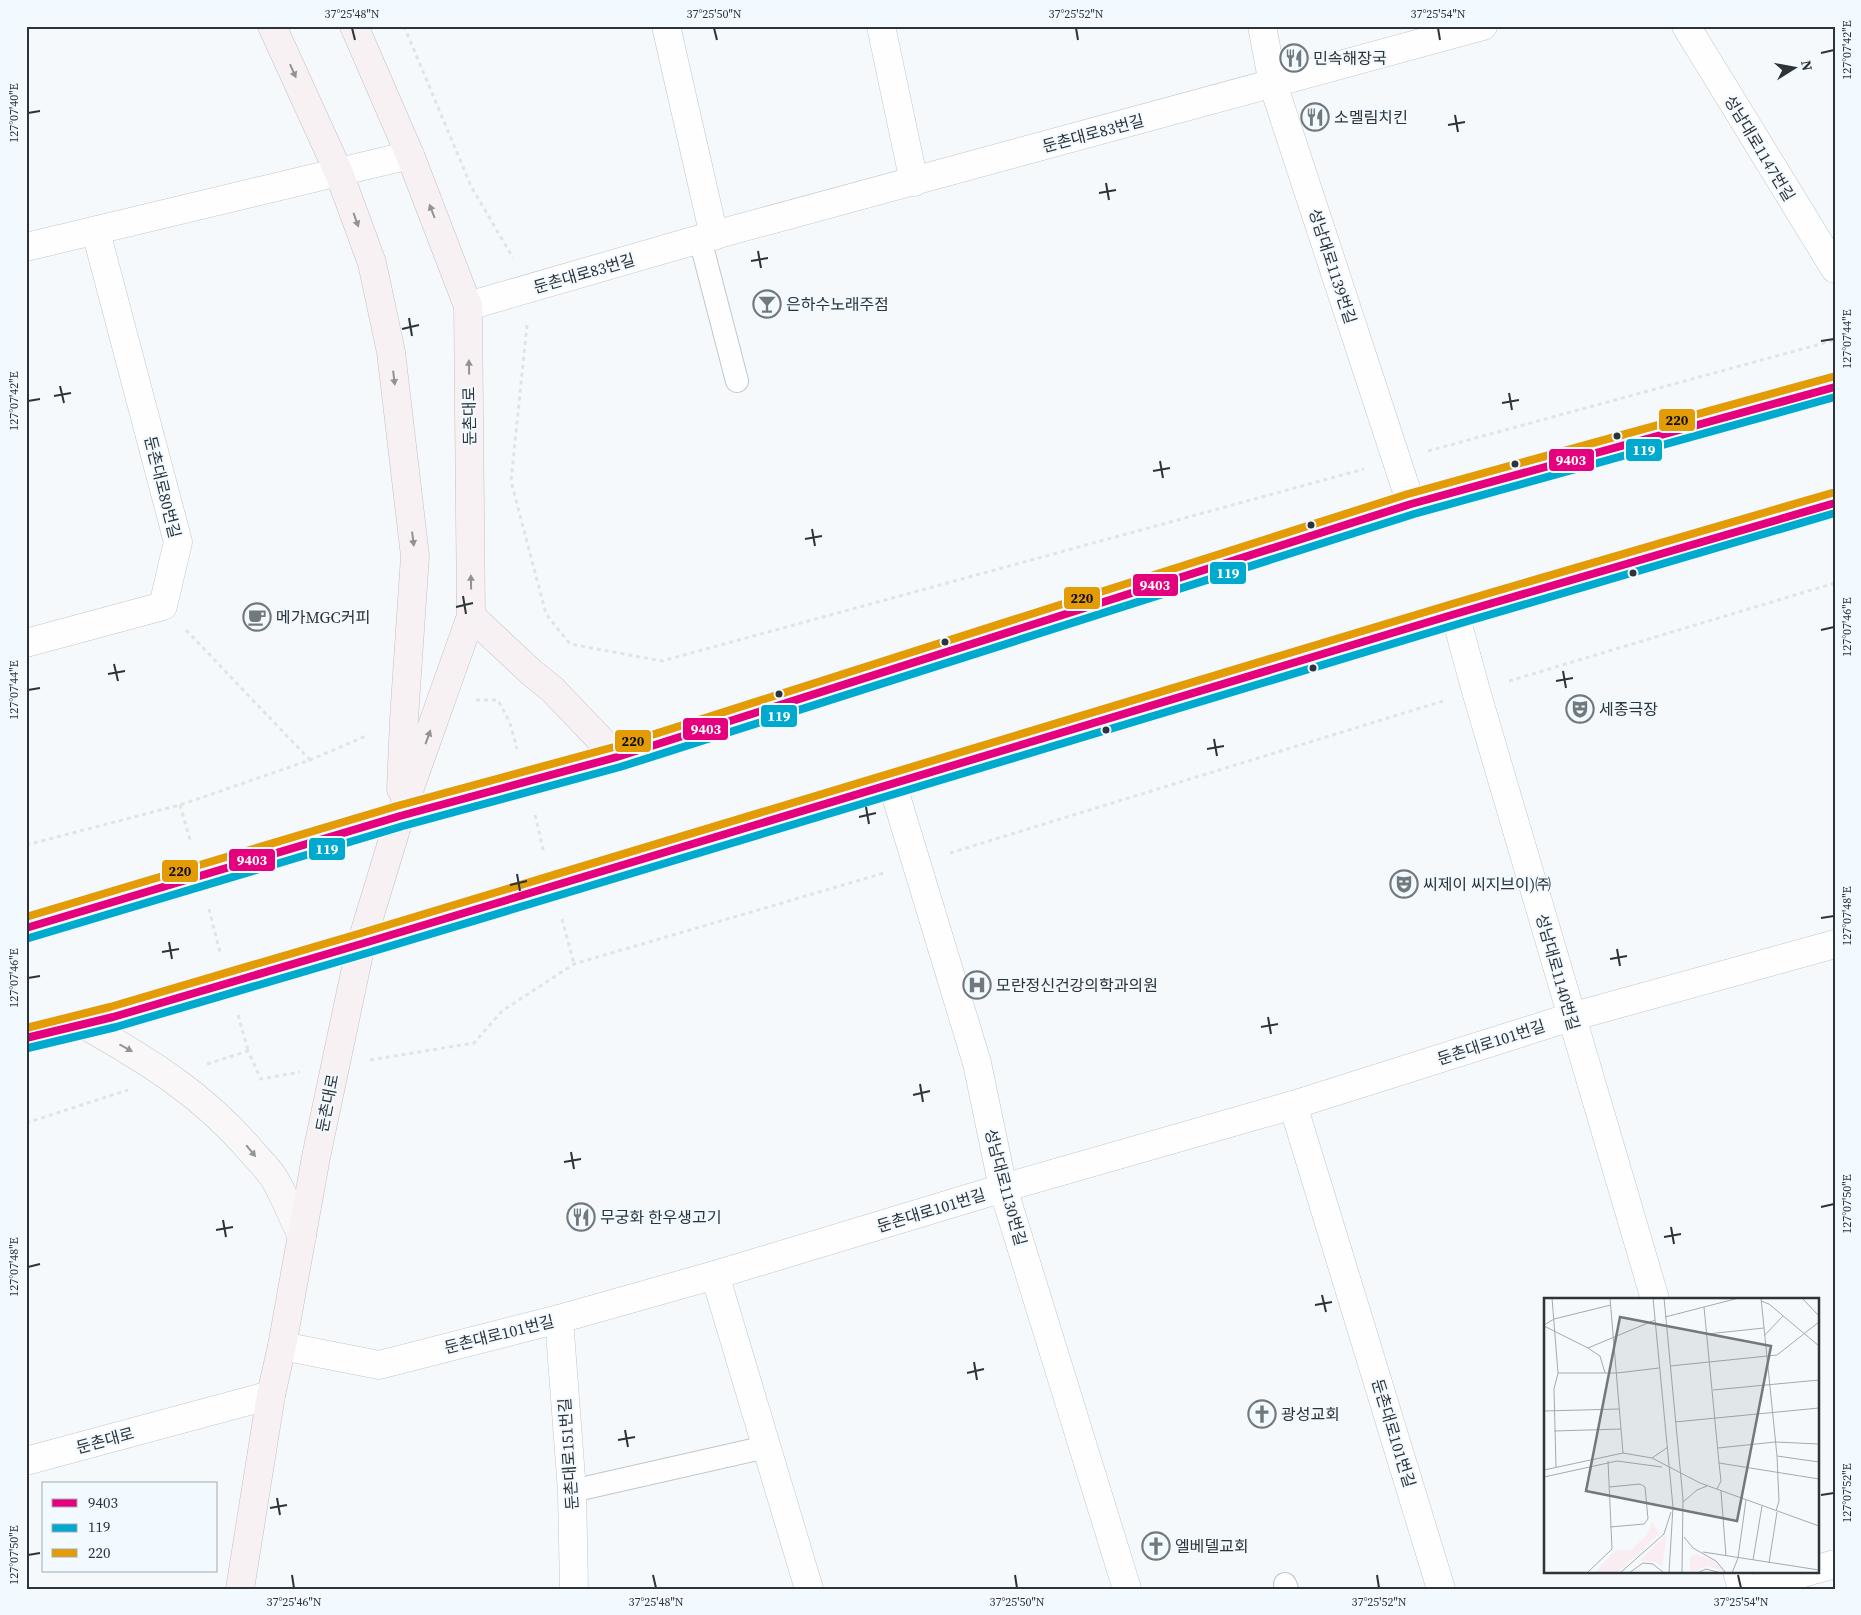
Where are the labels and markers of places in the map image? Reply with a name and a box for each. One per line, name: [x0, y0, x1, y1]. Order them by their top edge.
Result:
restaurant icon: 민속해장국: [1279, 43, 1309, 73]
place label: 민속해장국: [1313, 47, 1387, 69]
restaurant icon: 소멜림치킨: [1300, 102, 1330, 132]
place label: 소멜림치킨: [1334, 106, 1408, 128]
bar icon: 은하수노래주점: [752, 289, 782, 319]
place label: 은하수노래주점: [786, 293, 889, 315]
unlabelled marker: [1612, 431, 1622, 441]
unlabelled marker: [1510, 459, 1520, 469]
unlabelled marker: [1306, 520, 1316, 530]
unlabelled marker: [1628, 568, 1638, 578]
cafe icon: 메가MGC커피: [242, 602, 272, 632]
place label: 메가MGC커피: [276, 606, 370, 628]
unlabelled marker: [940, 637, 950, 647]
unlabelled marker: [1308, 663, 1318, 673]
unlabelled marker: [774, 689, 784, 699]
theatre icon: 세종극장: [1565, 694, 1595, 724]
place label: 세종극장: [1599, 698, 1658, 720]
unlabelled marker: [1101, 725, 1111, 735]
theatre icon: 씨제이 씨지브이)㈜: [1389, 869, 1419, 899]
place label: 씨제이 씨지브이)㈜: [1423, 873, 1551, 895]
hospital icon: 모란정신건강의학과의원: [962, 970, 992, 1000]
place label: 모란정신건강의학과의원: [996, 974, 1158, 996]
restaurant icon: 무궁화 한우생고기: [566, 1202, 596, 1232]
place label: 무궁화 한우생고기: [600, 1206, 722, 1228]
church icon: 광성교회: [1247, 1399, 1277, 1429]
place label: 광성교회: [1281, 1403, 1340, 1425]
church icon: 엘베델교회: [1141, 1531, 1171, 1561]
place label: 엘베델교회: [1175, 1535, 1249, 1557]

